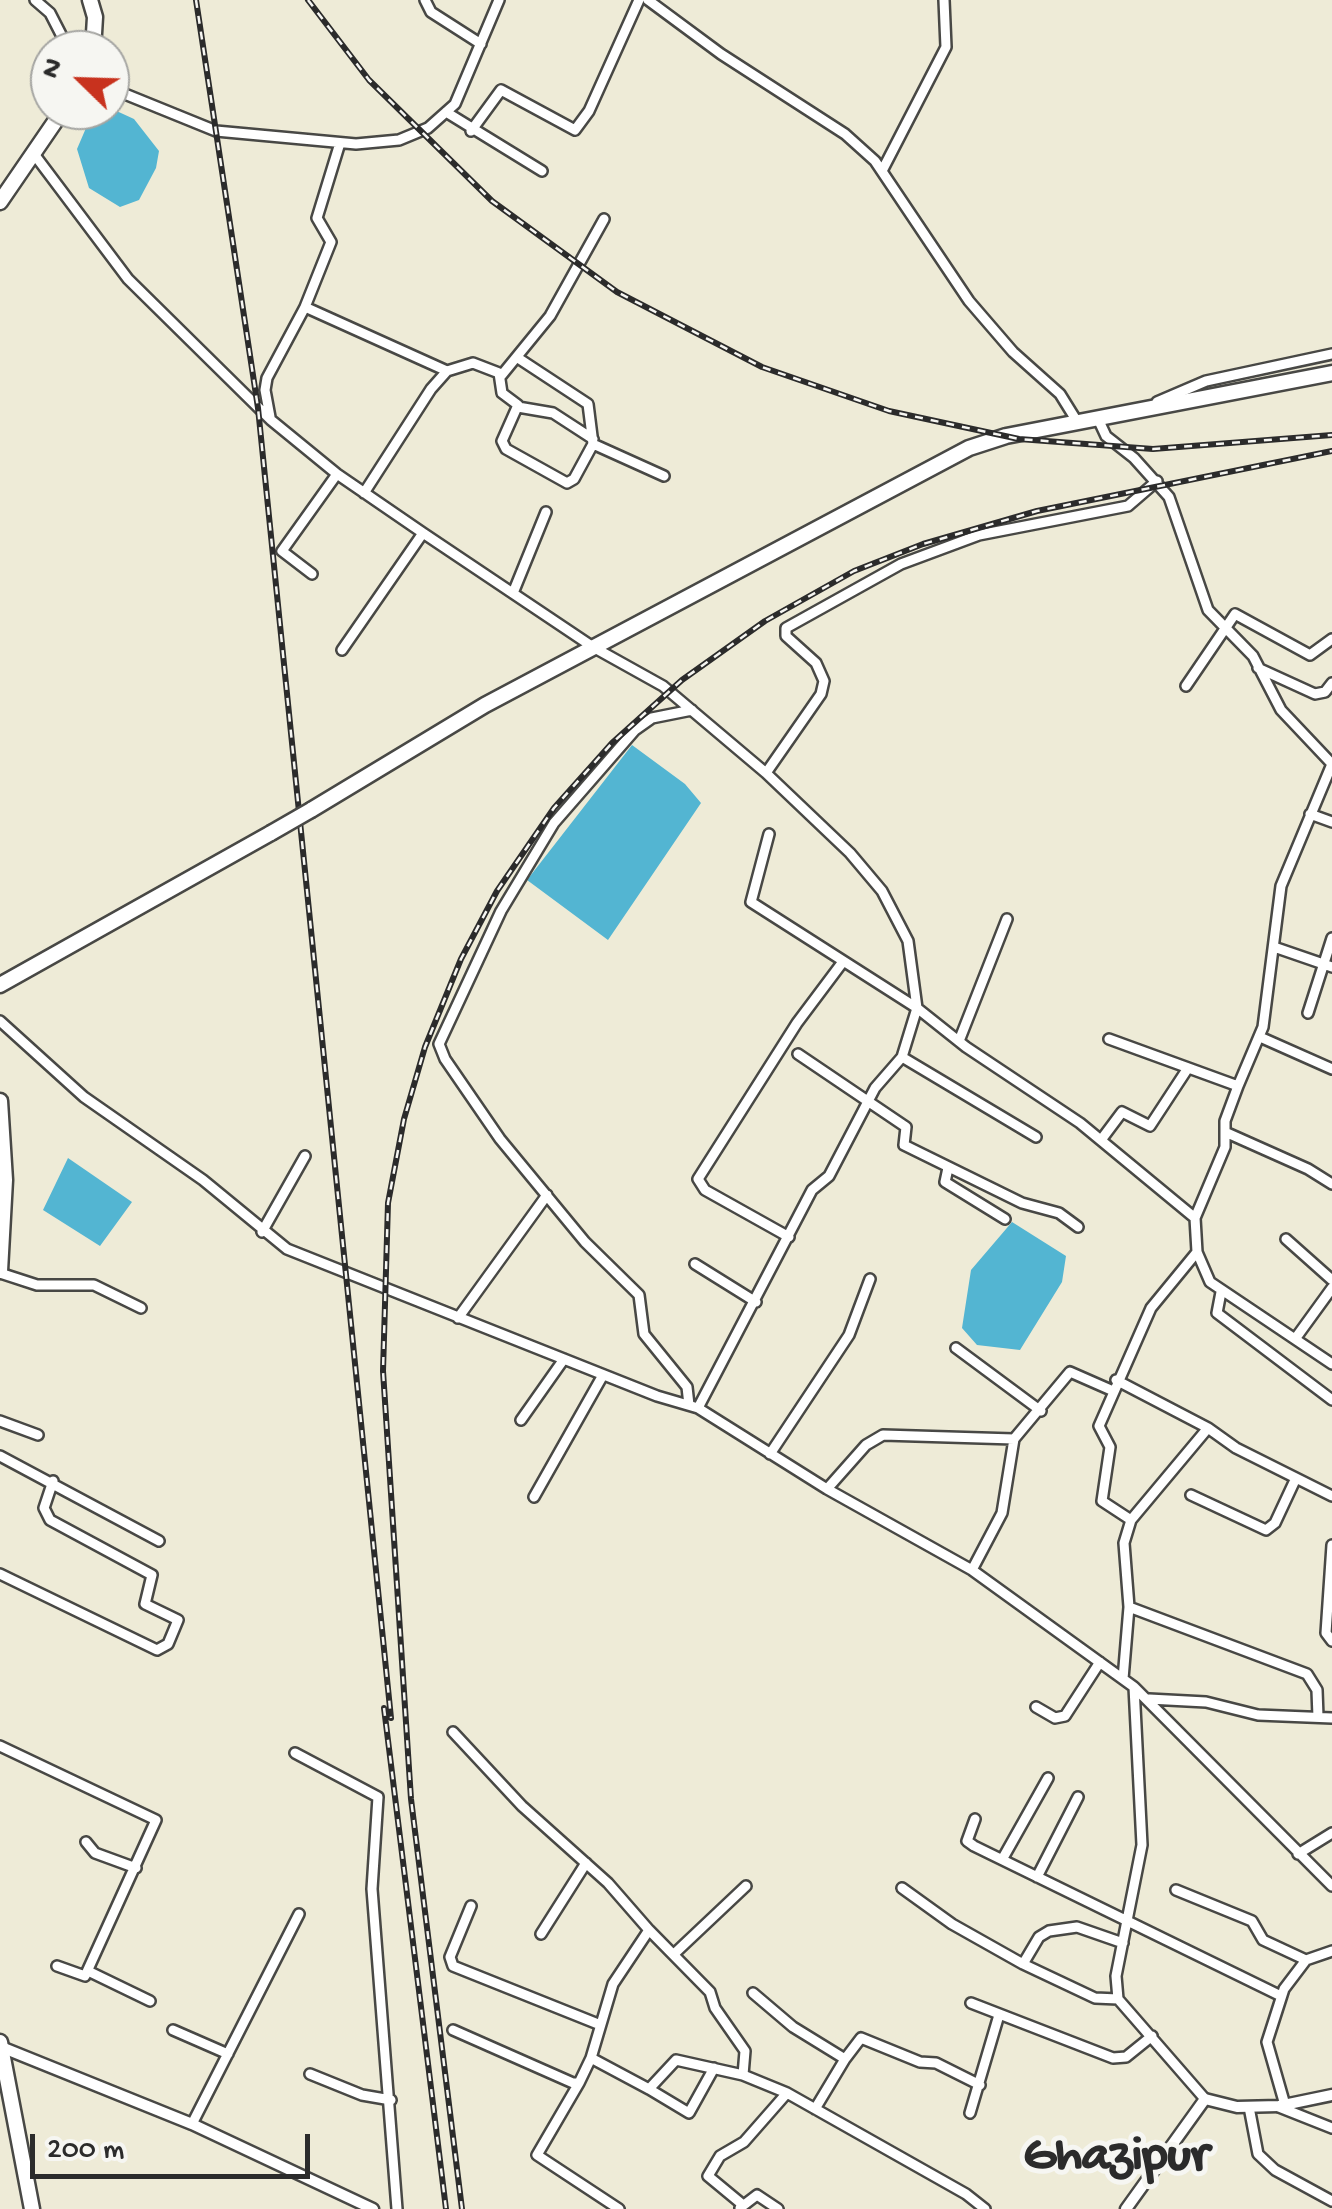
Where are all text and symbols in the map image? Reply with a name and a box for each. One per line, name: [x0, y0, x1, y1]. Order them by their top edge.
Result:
north arrow: [30, 30, 130, 130]
text: N: [35, 54, 73, 84]
scale bar: [35, 2114, 315, 2176]
district label: Ghazipur: [1024, 2129, 1208, 2189]
text: 200 m: [47, 2134, 124, 2169]

